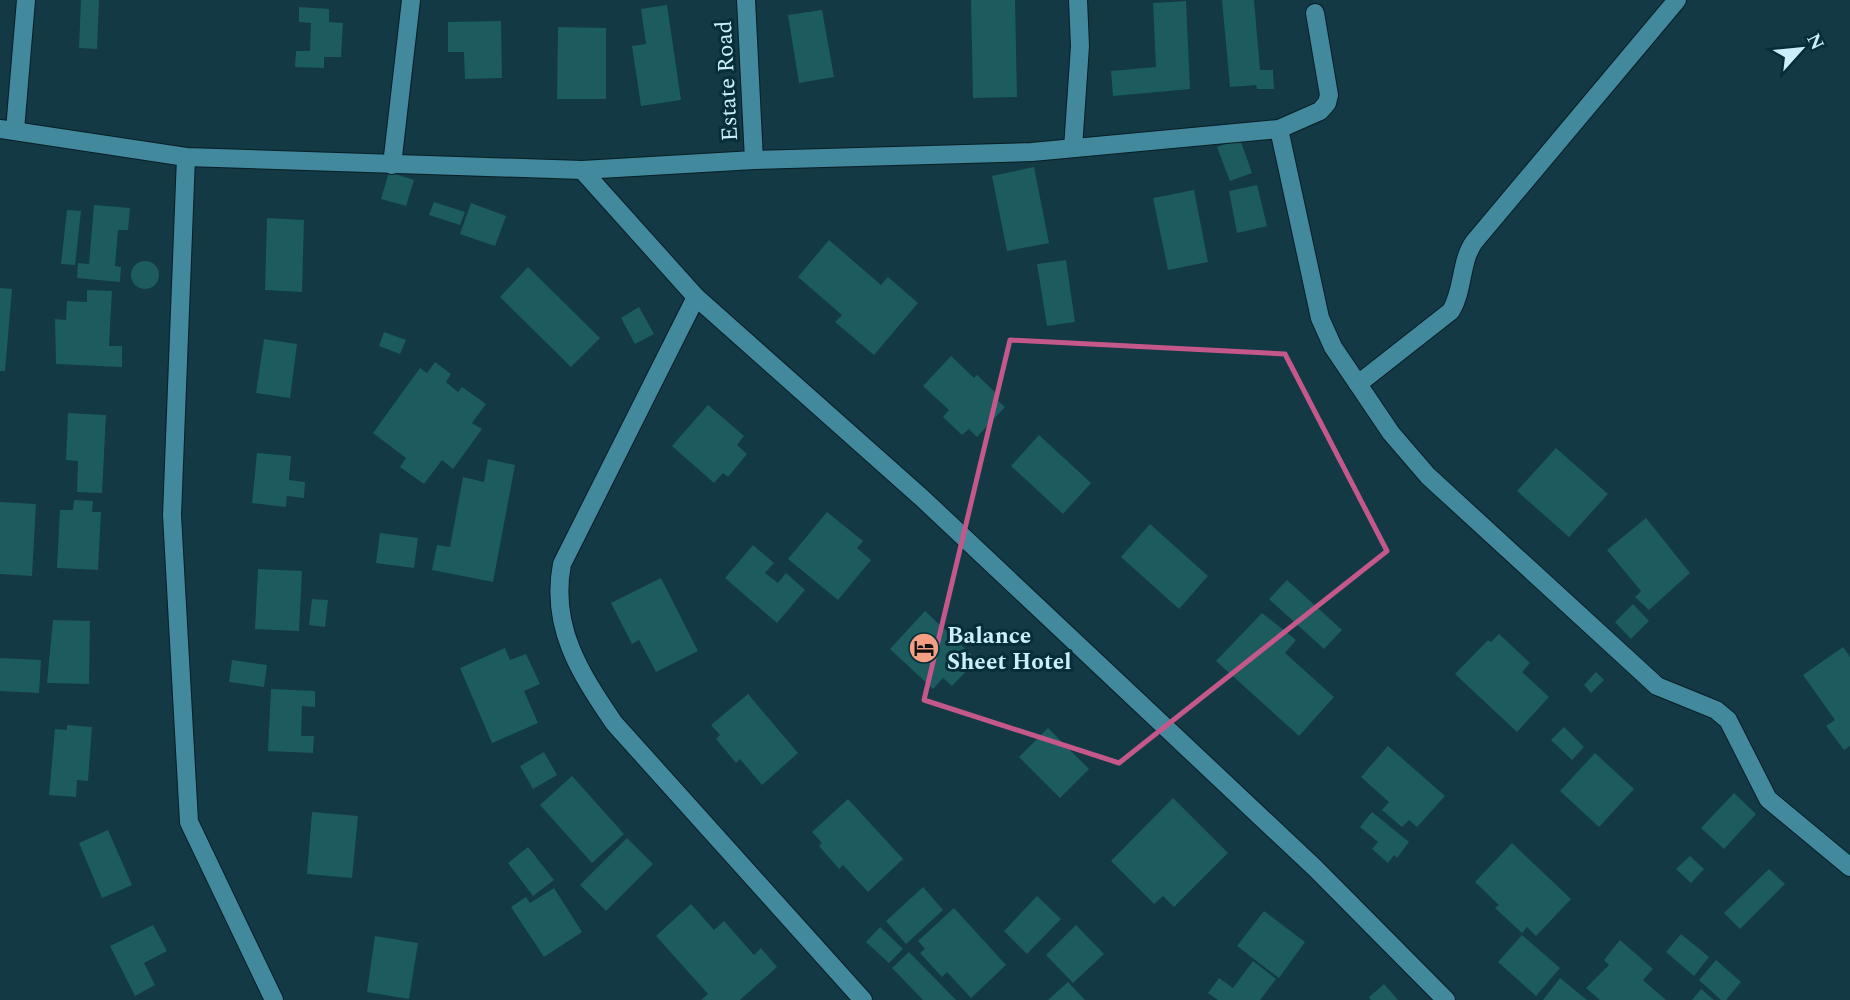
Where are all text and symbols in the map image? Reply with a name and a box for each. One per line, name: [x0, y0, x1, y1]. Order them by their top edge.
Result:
north arrow: [1766, 14, 1836, 84]
street label: Estate Road: [707, 19, 748, 142]
text: N: [1798, 28, 1831, 55]
place label: Balance Sheet Hotel: [947, 619, 1072, 680]
hotel icon: Balance Sheet Hotel: [907, 631, 941, 665]

